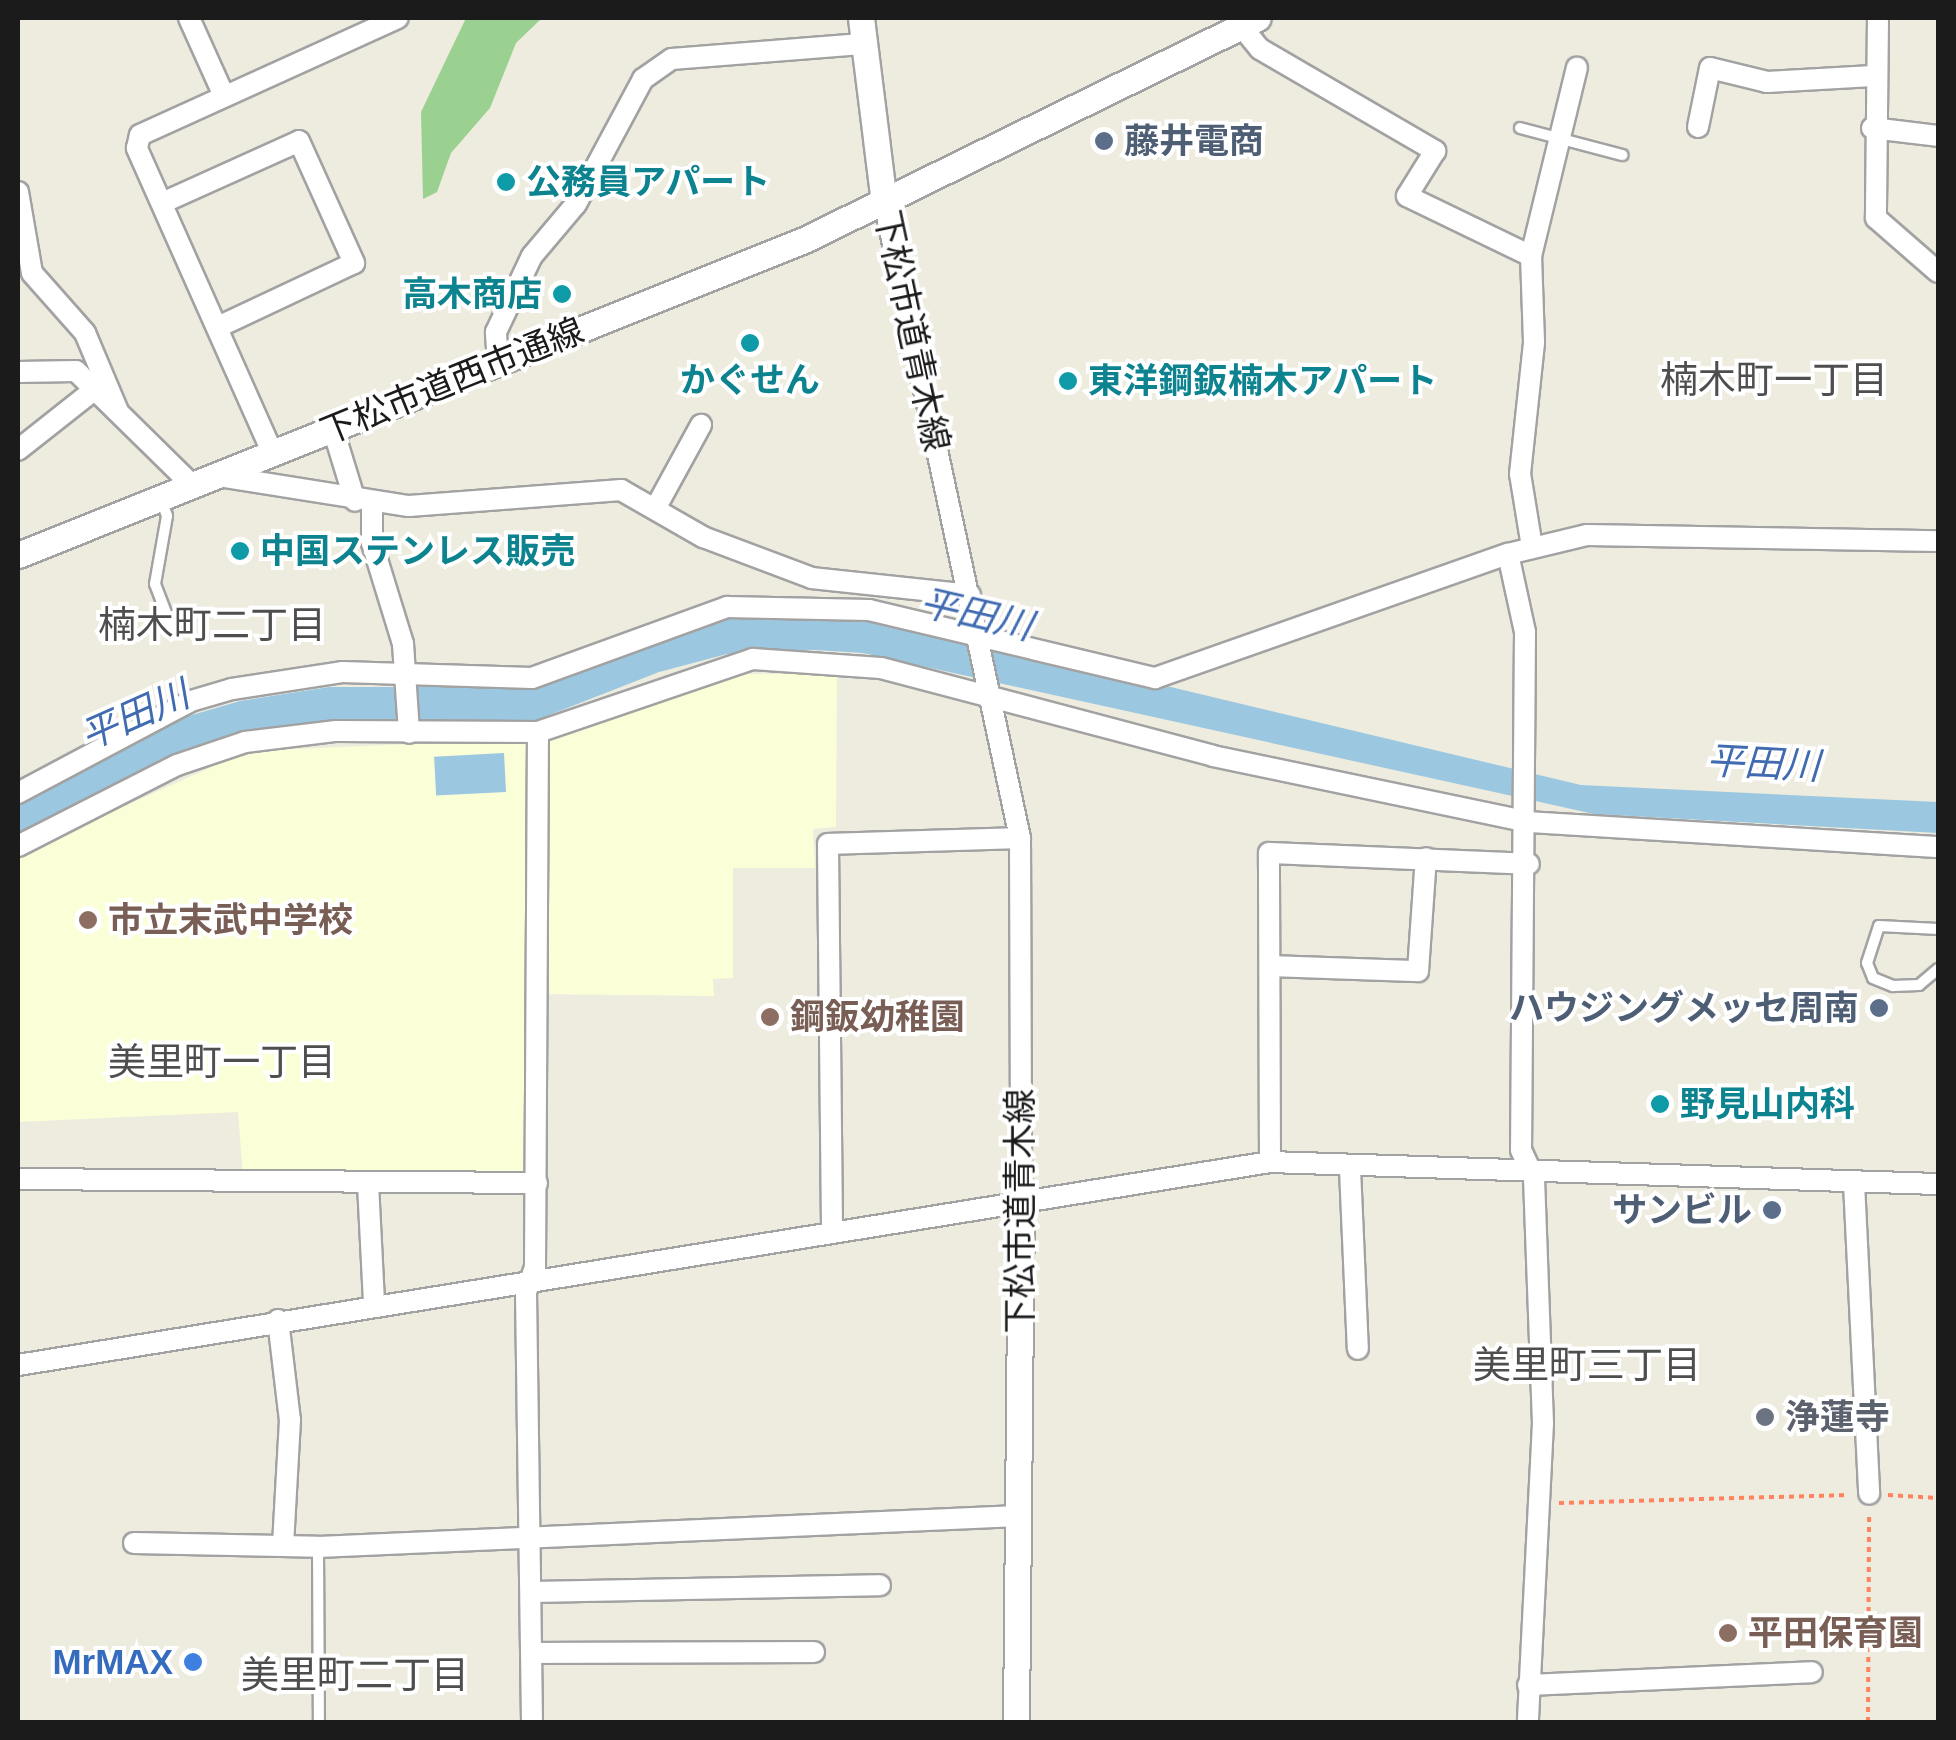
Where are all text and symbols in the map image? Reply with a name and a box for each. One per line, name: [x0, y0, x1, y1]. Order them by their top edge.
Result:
place label: 藤井電商: [1124, 120, 1264, 162]
marker: 藤井電商: [1093, 130, 1115, 152]
place label: 公務員アパート: [526, 161, 771, 203]
marker: 公務員アパート: [495, 171, 517, 193]
street label: 下松市道青木線: [866, 207, 958, 455]
place label: 高木商店: [402, 273, 542, 315]
marker: 高木商店: [551, 283, 573, 305]
street label: 下松市道西市通線: [314, 309, 590, 453]
marker: かぐせん: [739, 332, 761, 354]
district label: 楠木町一丁目: [1660, 358, 1888, 404]
place label: かぐせん: [680, 359, 820, 401]
place label: 東洋鋼鈑楠木アパート: [1088, 360, 1438, 402]
marker: 東洋鋼鈑楠木アパート: [1057, 370, 1079, 392]
place label: 中国ステンレス販売: [260, 530, 575, 572]
marker: 中国ステンレス販売: [229, 540, 251, 562]
water label: 平田川: [915, 580, 1037, 650]
district label: 楠木町二丁目: [98, 603, 326, 649]
water label: 平田川: [74, 672, 196, 760]
water label: 平田川: [1705, 738, 1821, 790]
place label: 市立末武中学校: [108, 899, 353, 941]
marker: 市立末武中学校: [77, 909, 99, 931]
place label: ハウジングメッセ周南: [1509, 987, 1859, 1029]
place label: 鋼鈑幼稚園: [790, 996, 965, 1038]
marker: ハウジングメッセ周南: [1868, 997, 1890, 1019]
marker: 鋼鈑幼稚園: [759, 1006, 781, 1028]
district label: 美里町一丁目: [108, 1040, 336, 1086]
place label: 野見山内科: [1680, 1083, 1855, 1125]
street label: 下松市道青木線: [999, 1089, 1041, 1333]
marker: 野見山内科: [1649, 1093, 1671, 1115]
place label: サンビル: [1612, 1189, 1752, 1231]
marker: サンビル: [1761, 1199, 1783, 1221]
district label: 美里町三丁目: [1473, 1343, 1701, 1389]
place label: 浄蓮寺: [1785, 1396, 1890, 1438]
marker: 浄蓮寺: [1754, 1406, 1776, 1428]
place label: 平田保育園: [1748, 1612, 1923, 1654]
marker: 平田保育園: [1717, 1622, 1739, 1644]
place label: MrMAX: [52, 1641, 173, 1683]
marker: MrMAX: [182, 1651, 204, 1673]
district label: 美里町二丁目: [241, 1653, 469, 1699]

